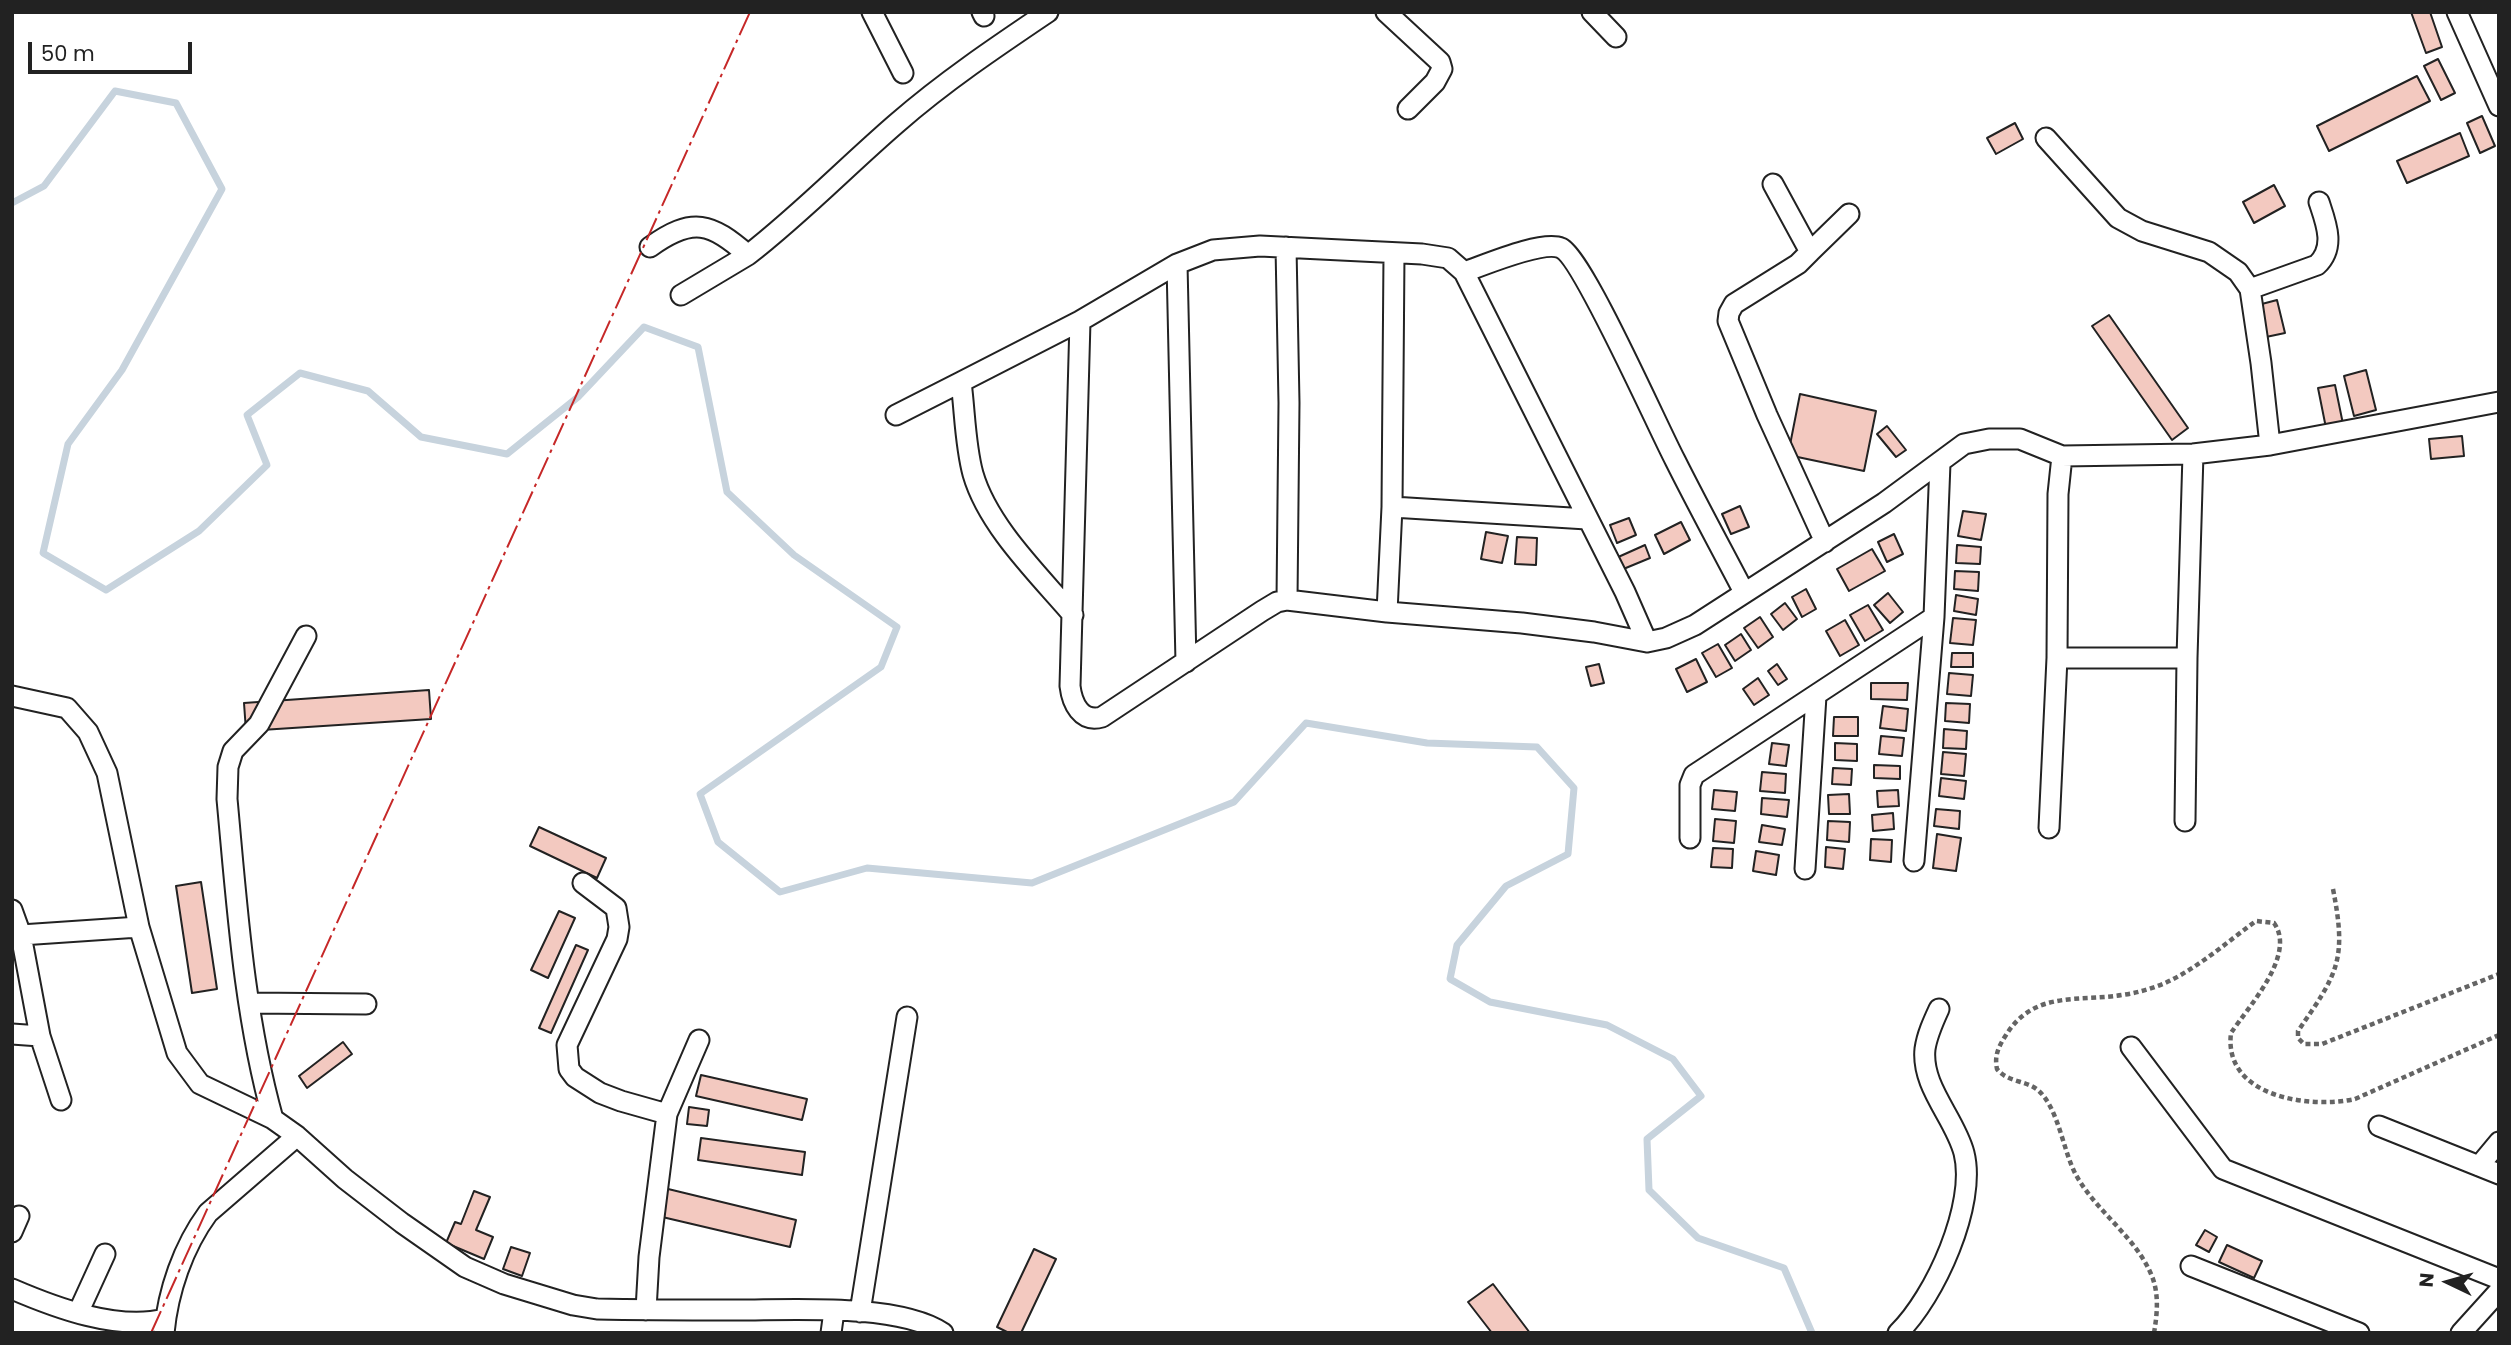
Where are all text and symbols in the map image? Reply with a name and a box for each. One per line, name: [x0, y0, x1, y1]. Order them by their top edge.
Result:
scale bar: [32, 28, 196, 72]
text: 50 m: [41, 39, 95, 68]
north arrow: [2413, 1247, 2483, 1317]
text: N: [2413, 1272, 2441, 1288]

